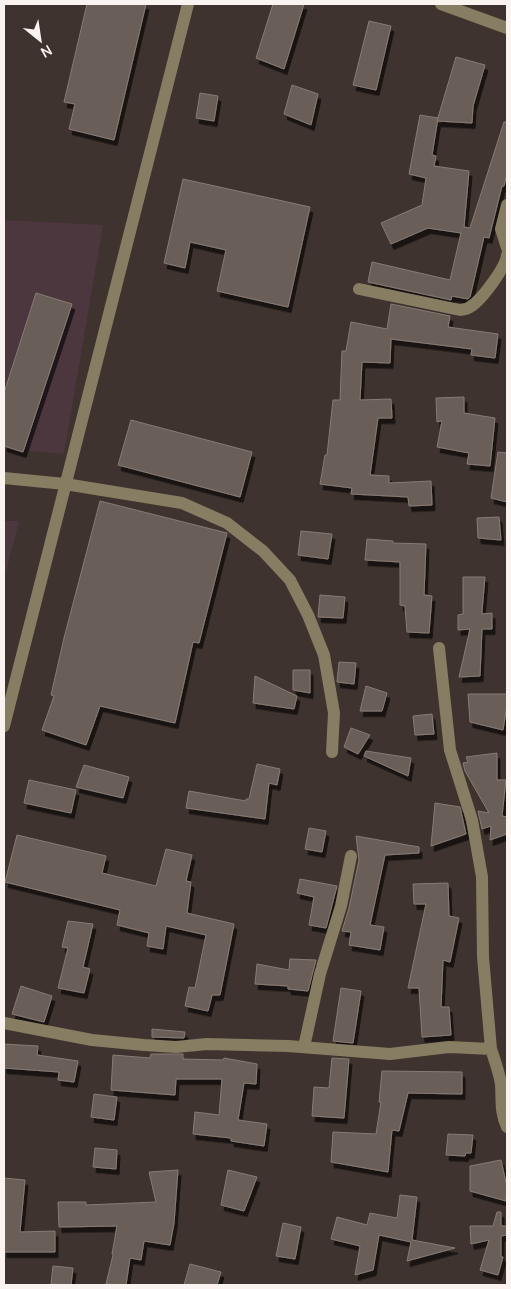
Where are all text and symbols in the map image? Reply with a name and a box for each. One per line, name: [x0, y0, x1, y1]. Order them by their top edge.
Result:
north arrow: [15, 15, 65, 65]
text: N: [38, 41, 56, 62]

